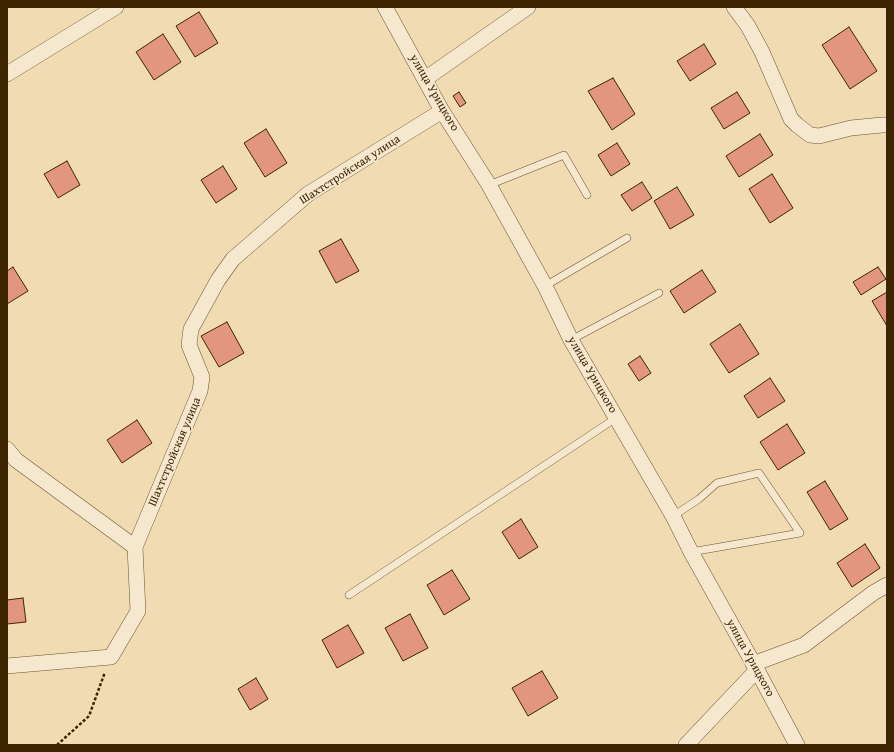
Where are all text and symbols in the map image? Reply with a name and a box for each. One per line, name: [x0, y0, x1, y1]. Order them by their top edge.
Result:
street label: улица Урицкого: [406, 52, 462, 134]
street label: Шахтстройская улица: [297, 132, 403, 208]
street label: улица Урицкого: [564, 334, 620, 416]
street label: Шахтстройская улица: [146, 395, 204, 509]
street label: улица Урицкого: [723, 617, 777, 699]

